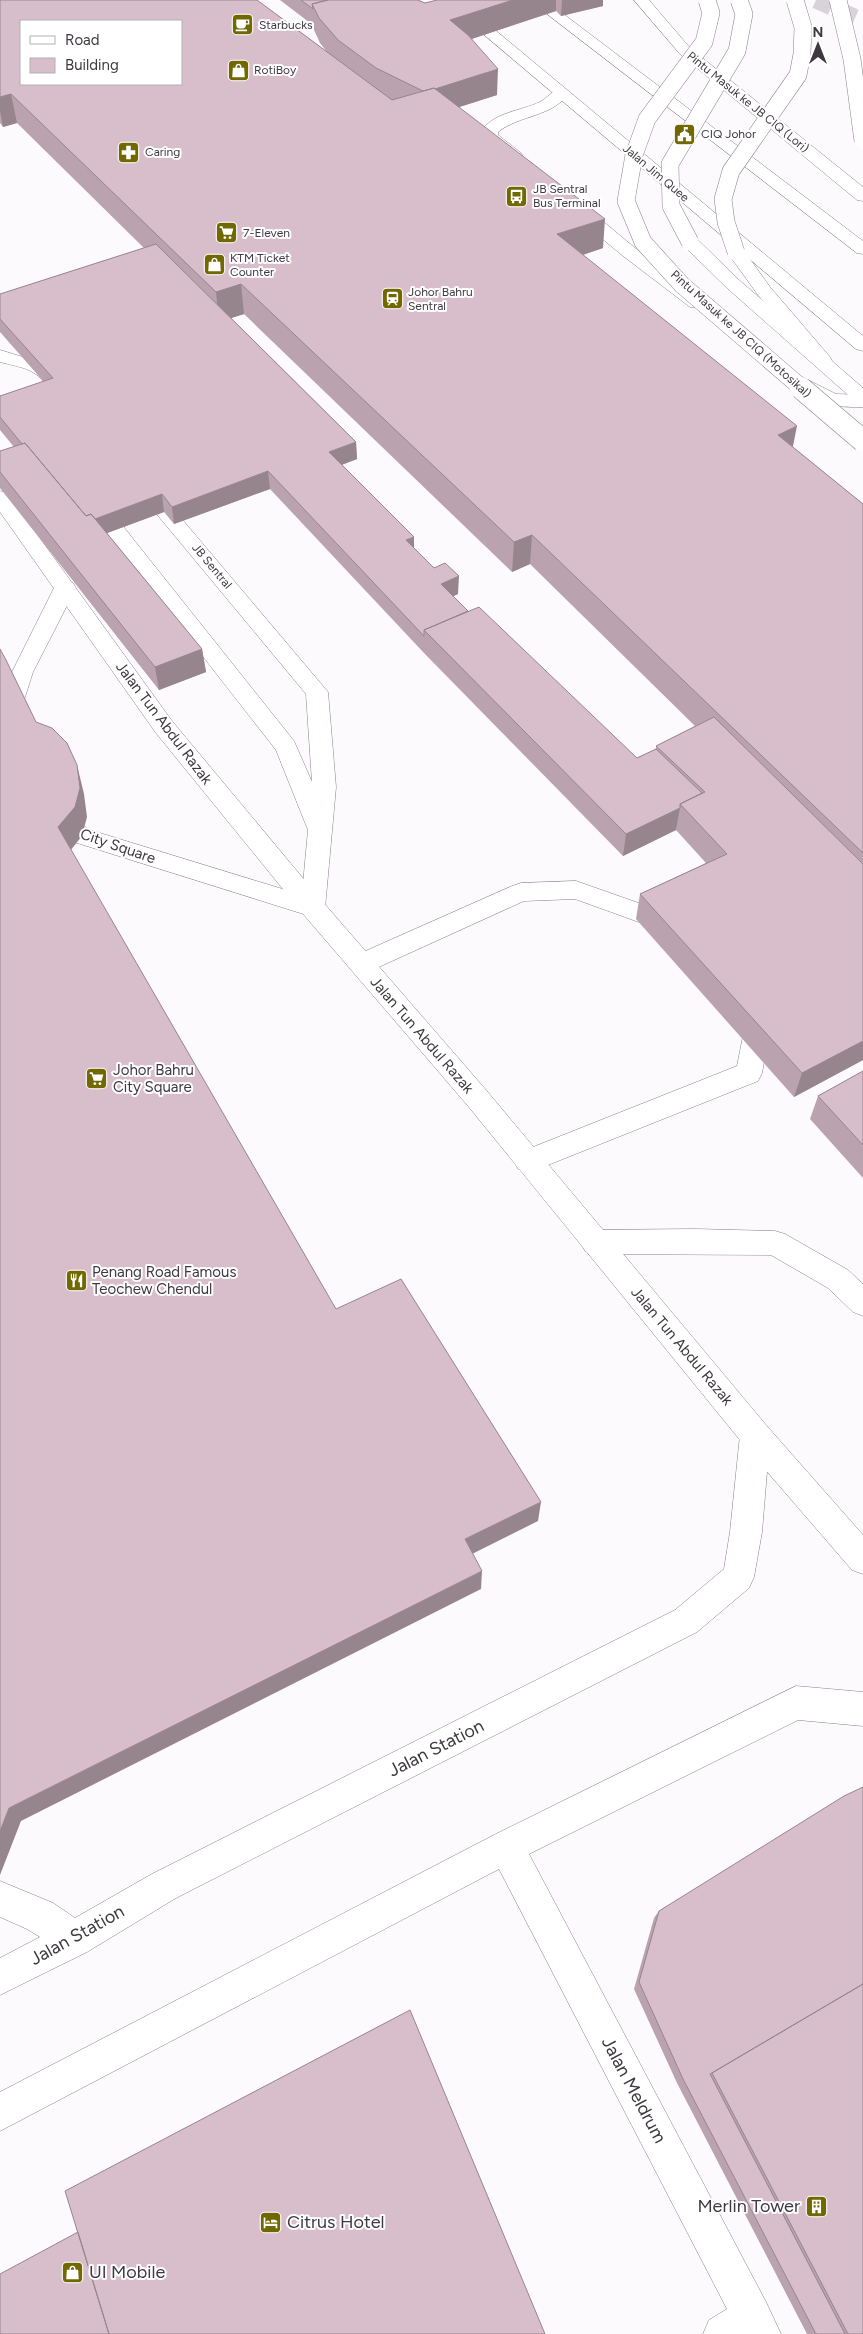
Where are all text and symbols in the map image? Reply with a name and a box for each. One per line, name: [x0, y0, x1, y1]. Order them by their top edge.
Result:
cafe icon: Starbucks: [231, 13, 255, 37]
place label: Starbucks: [259, 18, 313, 32]
legend: [20, 20, 182, 85]
north arrow: [793, 20, 843, 70]
text: N: [813, 24, 823, 41]
text: Road: [65, 31, 100, 49]
street label: Pintu Masuk ke JB CIQ (Lori): [684, 49, 812, 155]
text: Building: [65, 56, 119, 74]
shop icon: RotiBoy: [226, 58, 250, 82]
place label: RotiBoy: [254, 63, 297, 77]
public building icon: CIQ Johor: [673, 122, 697, 146]
place label: CIQ Johor: [701, 127, 756, 141]
pharmacy icon: Caring: [117, 140, 141, 164]
street label: Jalan Jim Quee: [620, 141, 692, 205]
place label: Caring: [145, 145, 180, 159]
place label: JB Sentral Bus Terminal: [533, 182, 601, 210]
bus stop icon: JB Sentral Bus Terminal: [505, 184, 529, 208]
supermarket icon: 7-Eleven: [215, 221, 239, 245]
place label: 7-Eleven: [243, 226, 290, 240]
place label: KTM Ticket Counter: [230, 251, 290, 279]
shop icon: KTM Ticket Counter: [202, 253, 226, 277]
street label: Pintu Masuk ke JB CIQ (Motosikal): [668, 267, 814, 401]
place label: Johor Bahru Sentral: [408, 285, 473, 313]
station icon: Johor Bahru Sentral: [380, 287, 404, 311]
street label: JB Sentral: [189, 541, 235, 591]
street label: Jalan Tun Abdul Razak: [112, 658, 216, 788]
street label: City Square: [78, 825, 158, 867]
street label: Jalan Tun Abdul Razak: [366, 973, 478, 1098]
place label: Johor Bahru City Square: [113, 1061, 194, 1096]
supermarket icon: Johor Bahru City Square: [85, 1067, 109, 1091]
place label: Penang Road Famous Teochew Chendul: [92, 1263, 236, 1298]
restaurant icon: Penang Road Famous Teochew Chendul: [64, 1269, 88, 1293]
street label: Jalan Tun Abdul Razak: [627, 1283, 737, 1409]
street label: Jalan Station: [384, 1714, 488, 1782]
street label: Jalan Station: [26, 1900, 128, 1970]
street label: Jalan Meldrum: [597, 2033, 671, 2147]
building icon: Merlin Tower: [804, 2194, 828, 2218]
place label: Merlin Tower: [697, 2195, 800, 2217]
hotel icon: Citrus Hotel: [259, 2210, 283, 2234]
place label: Citrus Hotel: [287, 2211, 384, 2233]
shop icon: UI Mobile: [61, 2260, 85, 2284]
place label: UI Mobile: [89, 2261, 165, 2283]

